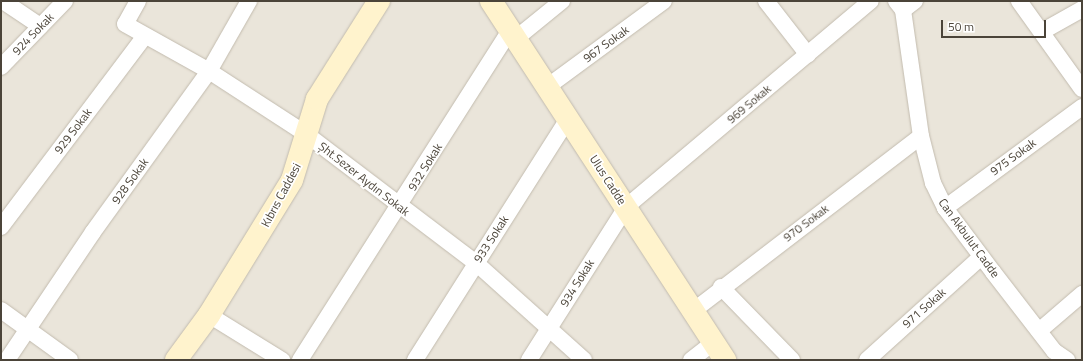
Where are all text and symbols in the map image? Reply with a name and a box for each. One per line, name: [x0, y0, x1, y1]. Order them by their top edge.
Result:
street label: 924 Sokak: [9, 10, 57, 58]
scale bar: [943, 12, 1048, 38]
text: 50 m: [948, 17, 974, 36]
street label: 967 Sokak: [580, 23, 632, 65]
street label: 969 Sokak: [724, 81, 774, 127]
street label: 929 Sokak: [51, 105, 95, 157]
street label: 975 Sokak: [987, 136, 1039, 178]
street label: Şht.Sezer Aydın Sokak: [316, 139, 412, 219]
street label: 932 Sokak: [405, 141, 445, 193]
street label: Ulus Cadde: [587, 152, 629, 208]
street label: 928 Sokak: [109, 155, 151, 207]
street label: Kıbrıs Caddesi: [258, 161, 304, 229]
street label: Can Akbulut Cadde: [935, 196, 1003, 280]
street label: 970 Sokak: [780, 201, 832, 245]
street label: 933 Sokak: [470, 213, 512, 265]
street label: 934 Sokak: [557, 257, 597, 309]
street label: 971 Sokak: [899, 285, 949, 331]

